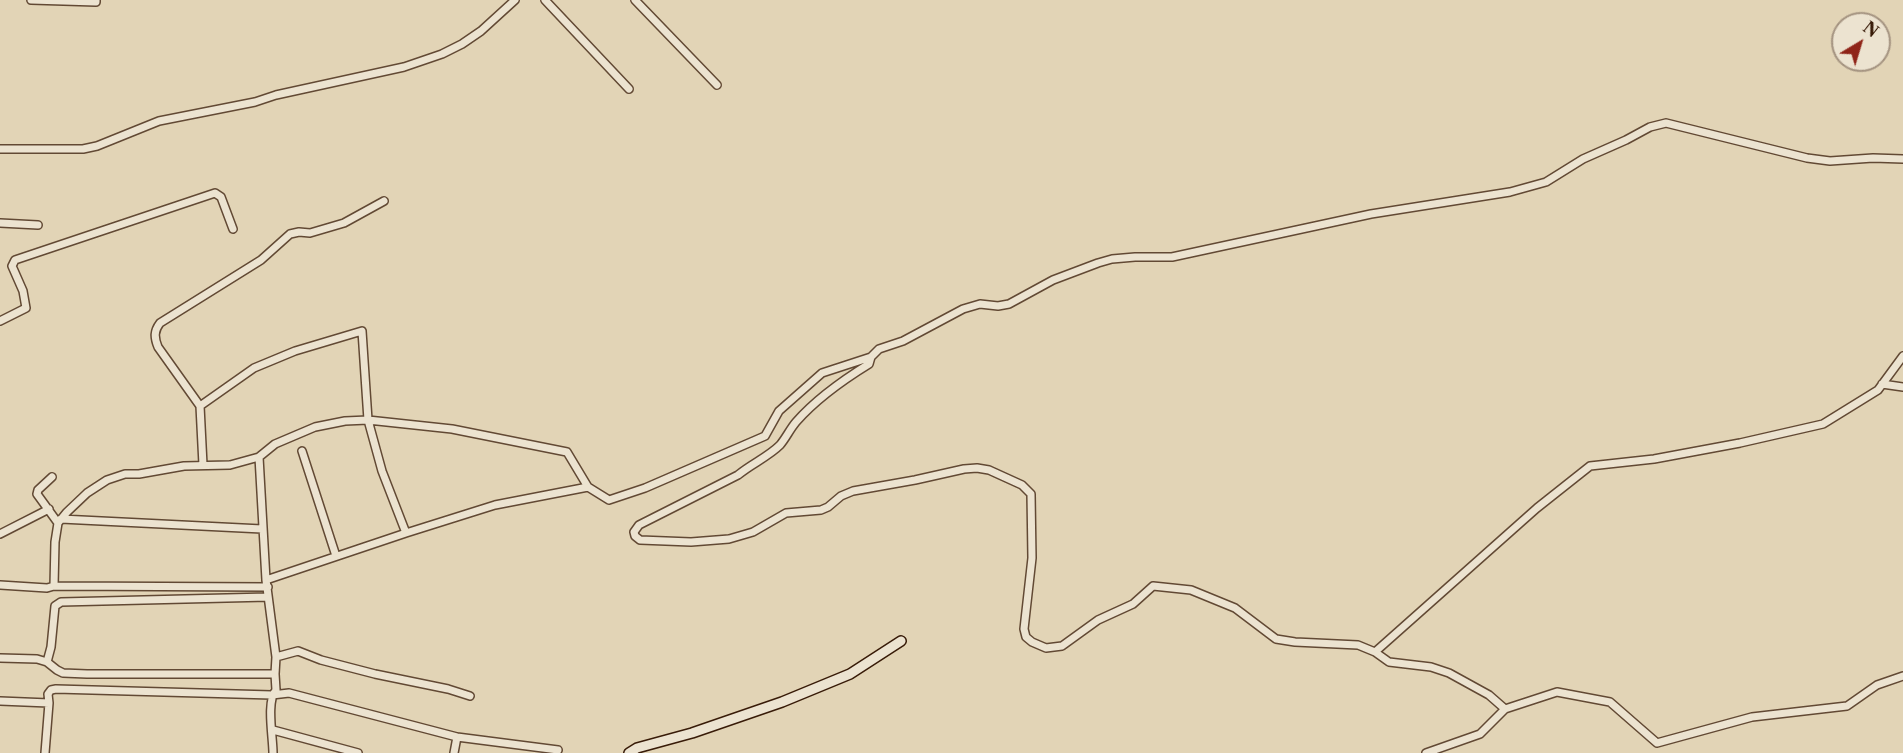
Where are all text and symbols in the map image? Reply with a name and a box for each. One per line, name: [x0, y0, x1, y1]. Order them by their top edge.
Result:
north arrow: [1831, 12, 1891, 72]
text: N: [1859, 17, 1882, 42]

